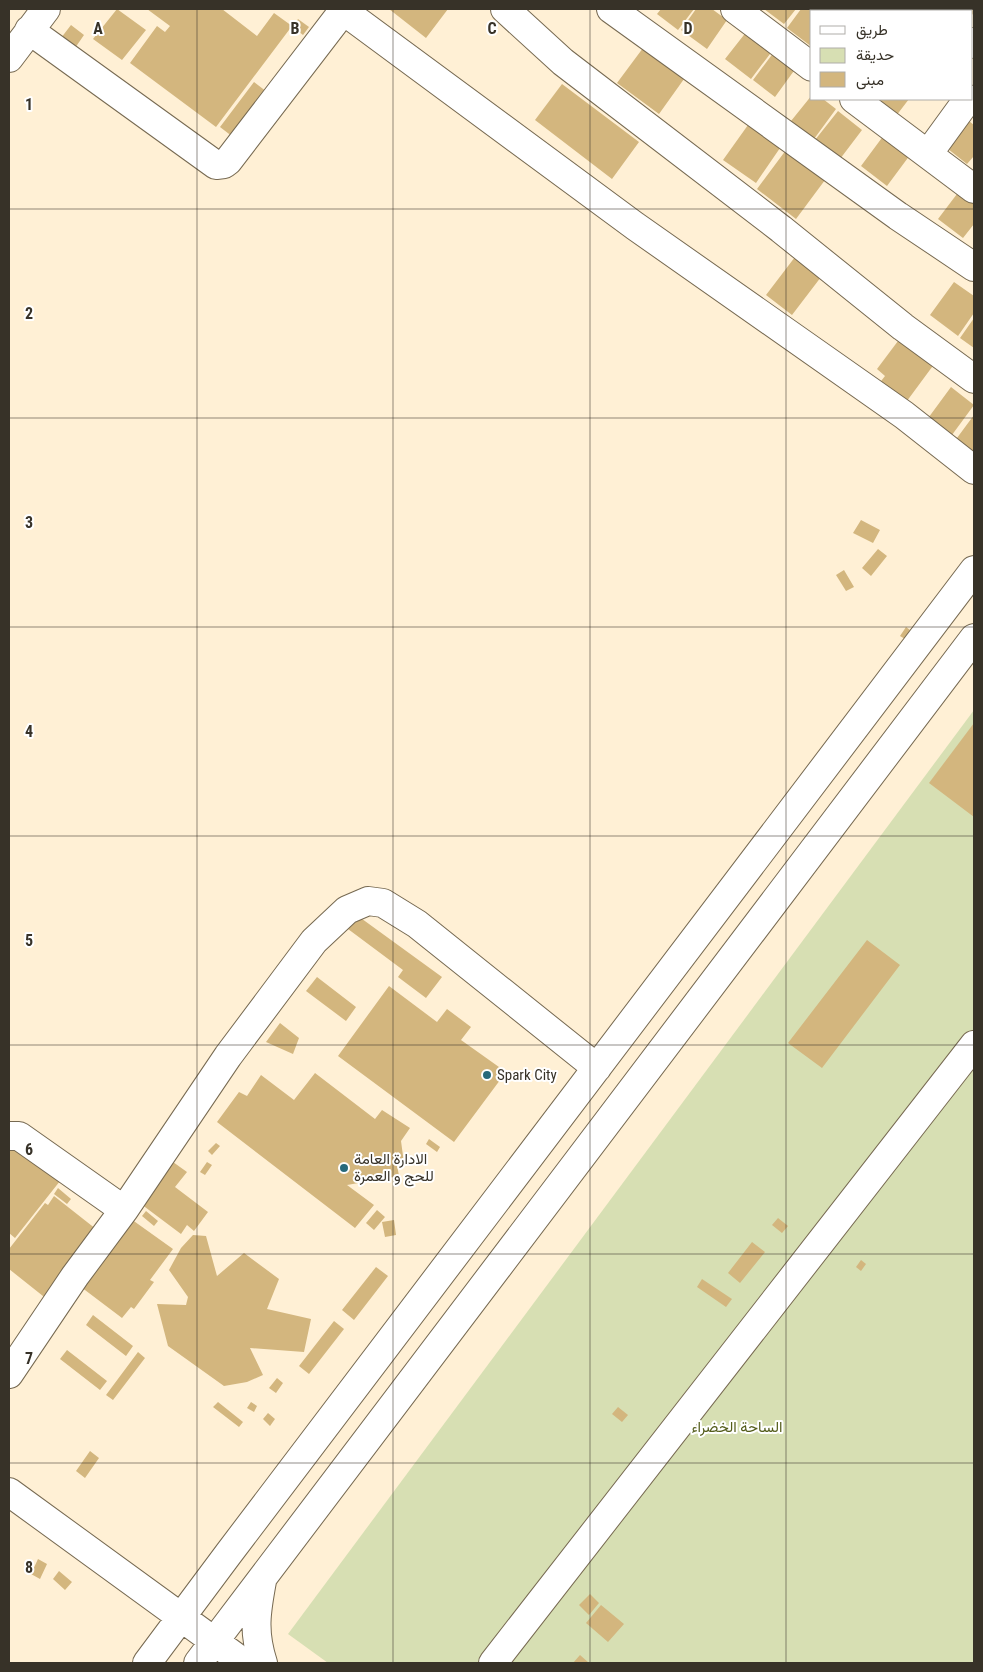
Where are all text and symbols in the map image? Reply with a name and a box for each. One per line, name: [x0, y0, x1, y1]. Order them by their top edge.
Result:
legend: [810, 10, 973, 100]
text: A: [93, 19, 103, 38]
text: B: [291, 19, 300, 38]
text: C: [487, 19, 497, 38]
text: D: [683, 19, 693, 38]
text: طريق: [856, 21, 888, 40]
text: حديقة: [856, 46, 894, 64]
text: مبنى: [856, 71, 884, 90]
text: 1: [25, 95, 33, 114]
text: 2: [25, 304, 33, 323]
text: 3: [25, 513, 33, 532]
text: 4: [25, 722, 33, 741]
text: 5: [25, 931, 33, 950]
place label: Spark City: [497, 1066, 557, 1084]
marker: Spark City: [481, 1069, 493, 1081]
text: 6: [25, 1140, 33, 1159]
place label: الادارة العامة للحج و العمرة: [354, 1150, 434, 1187]
marker: الادارة العامة للحج و العمرة: [338, 1162, 350, 1174]
text: 7: [25, 1349, 33, 1368]
park label: الساحة الخضراء: [692, 1418, 782, 1436]
text: 8: [25, 1558, 33, 1577]

